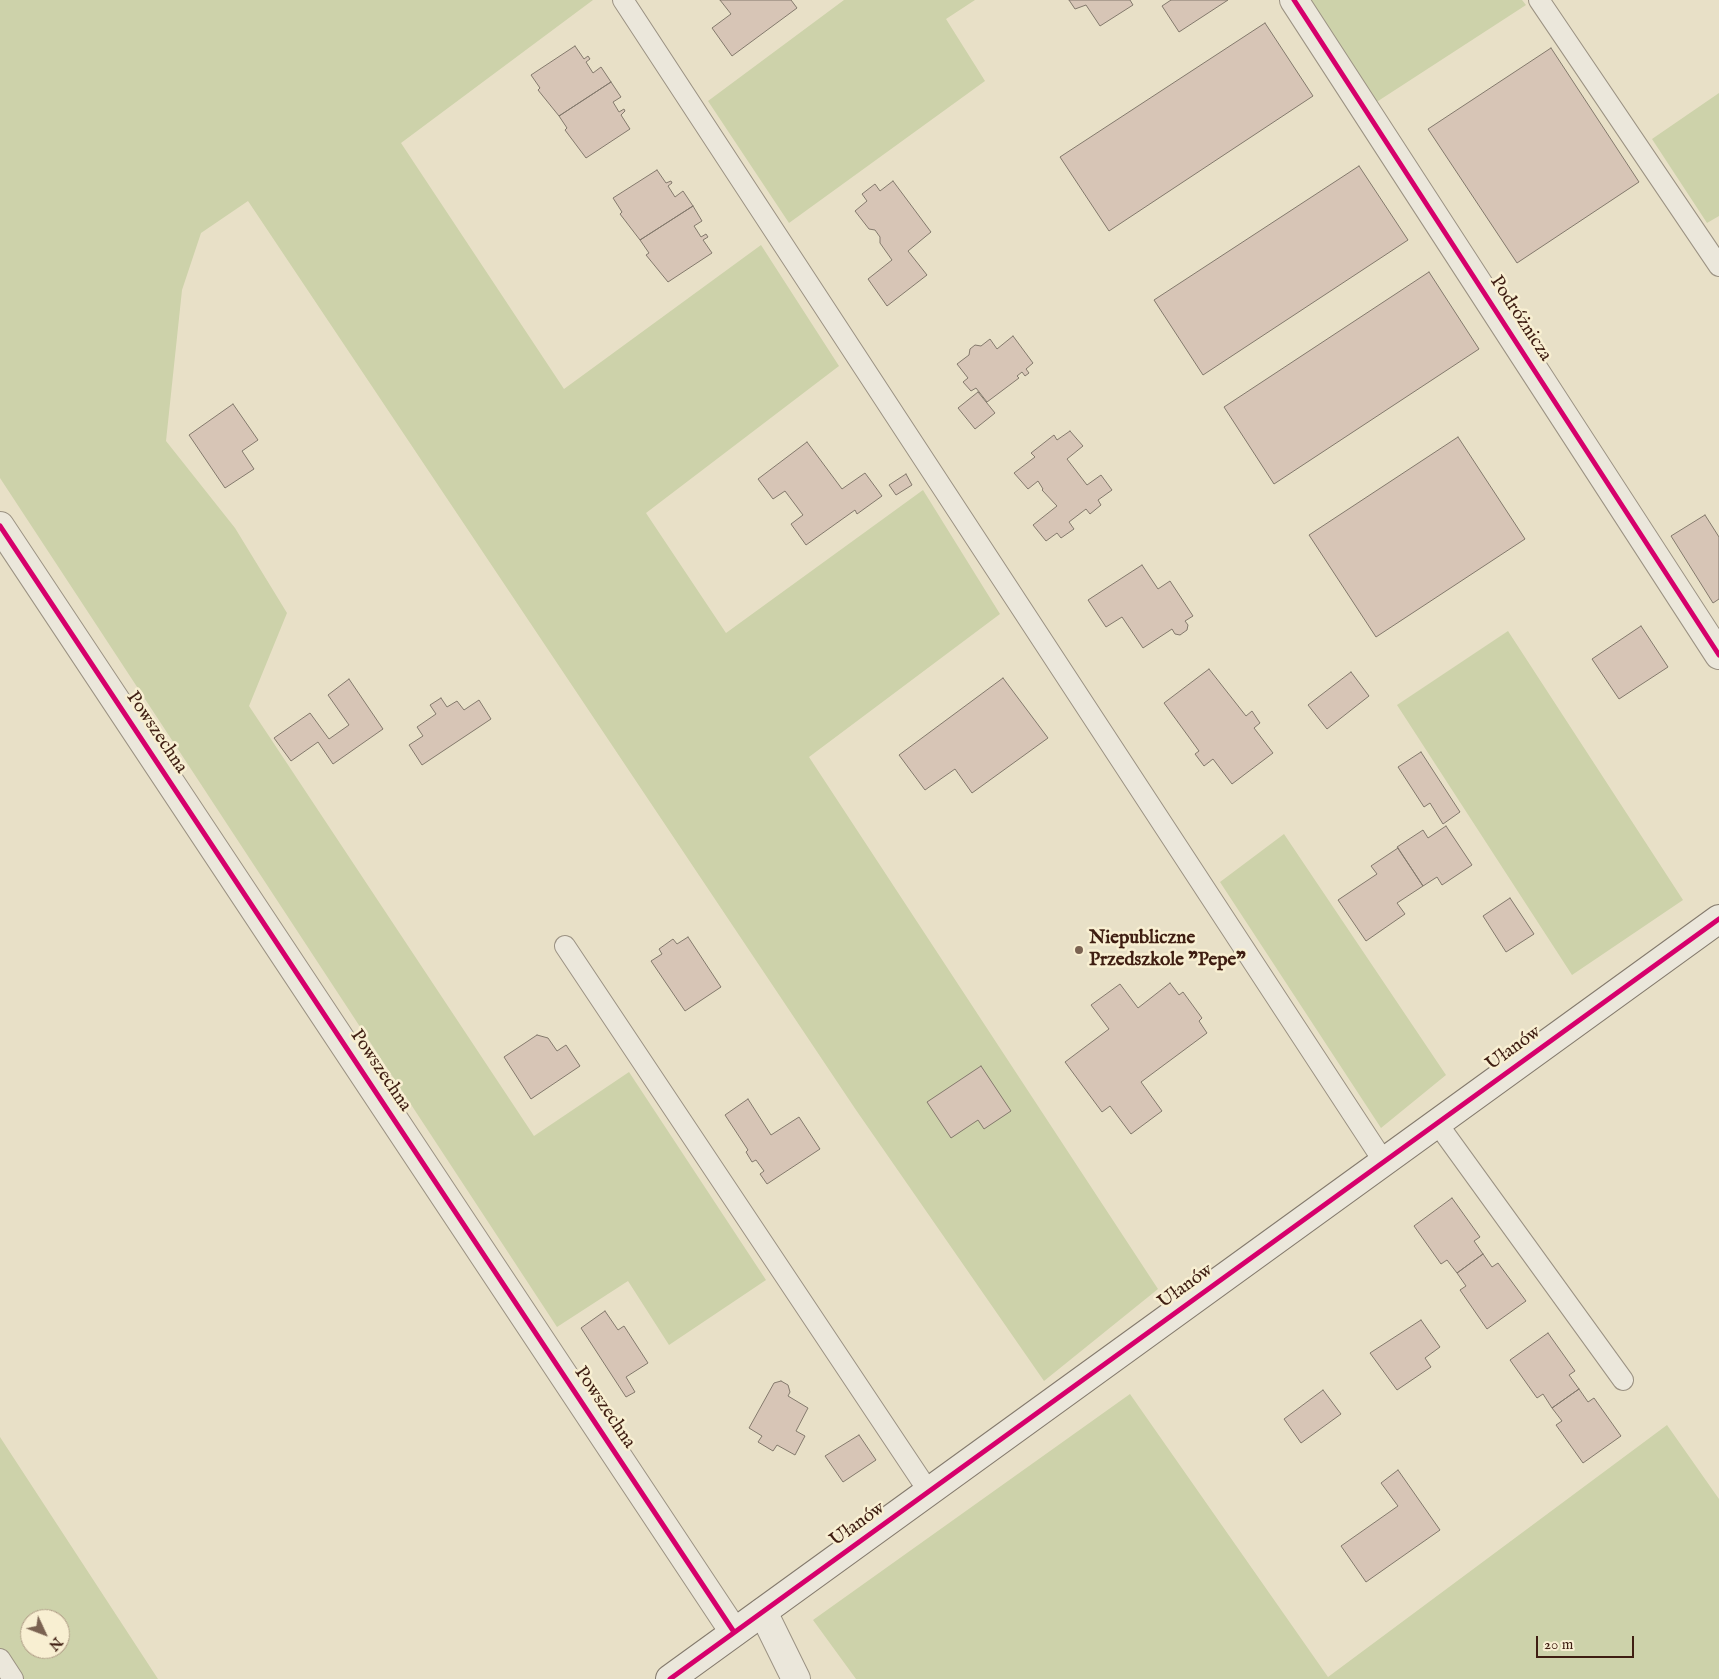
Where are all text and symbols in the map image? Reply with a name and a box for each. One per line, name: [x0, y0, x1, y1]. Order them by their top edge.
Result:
street label: Podróżnicza: [1484, 272, 1556, 366]
street label: Powszechna: [120, 688, 192, 778]
place label: Niepubliczne Przedszkole "Pepe": [1089, 928, 1246, 972]
marker: Niepubliczne Przedszkole "Pepe": [1073, 944, 1085, 956]
street label: Ułanów: [1482, 1021, 1546, 1077]
street label: Powszechna: [344, 1026, 416, 1116]
street label: Ułanów: [1154, 1259, 1218, 1315]
street label: Powszechna: [568, 1363, 640, 1453]
street label: Ułanów: [826, 1497, 890, 1553]
north arrow: [20, 1609, 70, 1659]
scale bar: [1539, 1626, 1636, 1658]
text: N: [45, 1633, 66, 1654]
text: 20 m: [1544, 1635, 1573, 1654]

